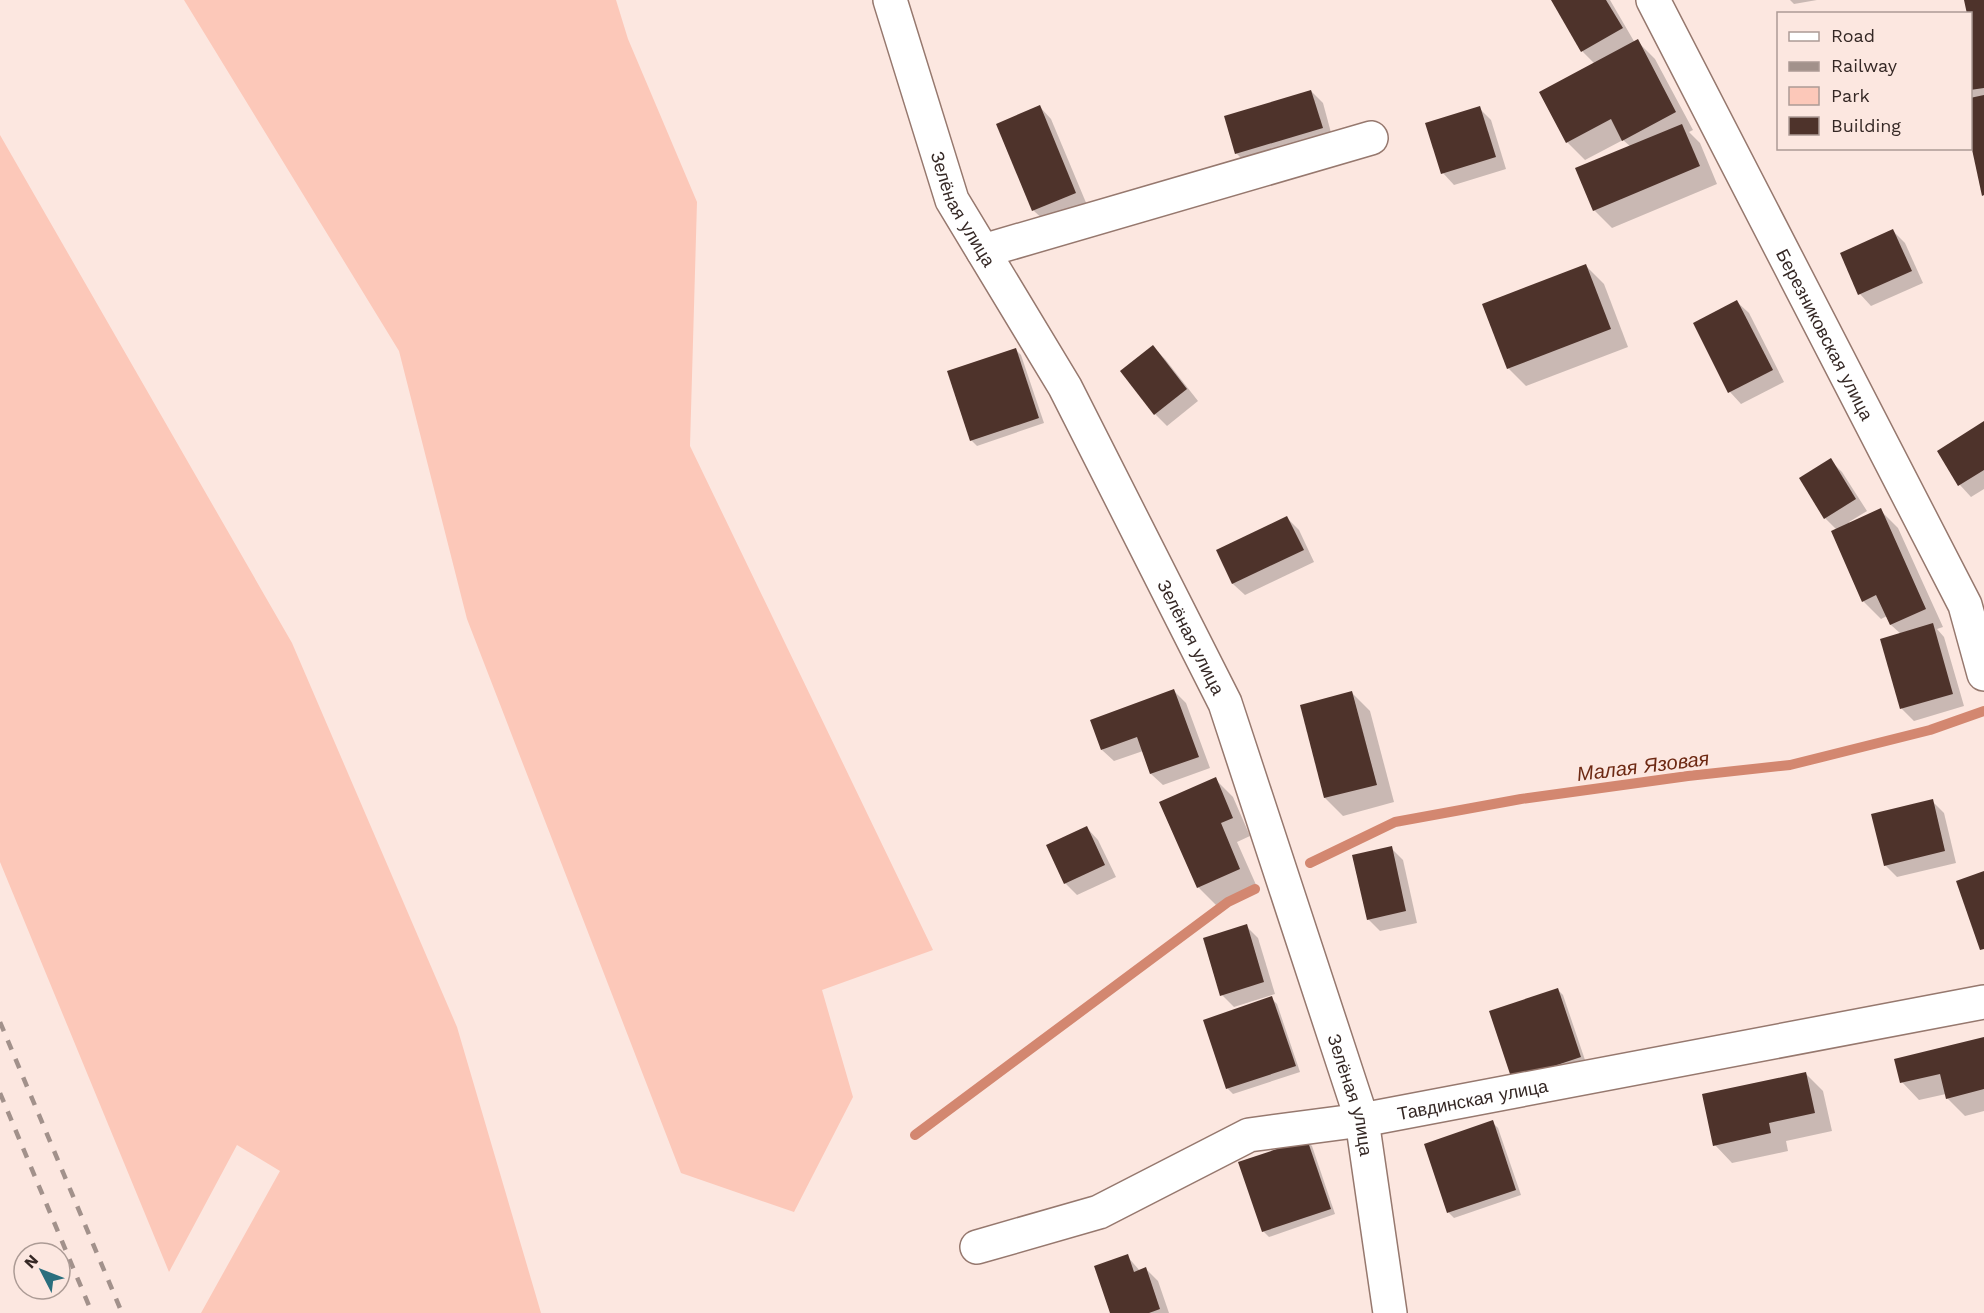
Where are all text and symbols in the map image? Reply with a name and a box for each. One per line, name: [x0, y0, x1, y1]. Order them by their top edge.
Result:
legend: [1777, 12, 1972, 150]
text: Road: [1831, 25, 1875, 46]
text: Railway: [1831, 55, 1898, 76]
text: Park: [1831, 85, 1870, 106]
text: Building: [1831, 115, 1901, 136]
street label: Зелёная улица: [927, 149, 1001, 271]
street label: Березниковская улица: [1772, 245, 1879, 424]
street label: Зелёная улица: [1154, 576, 1230, 699]
water label: Малая Язовая: [1575, 746, 1711, 786]
street label: Зелёная улица: [1324, 1031, 1378, 1158]
street label: Тавдинская улица: [1395, 1074, 1550, 1124]
north arrow: [12, 1241, 72, 1301]
text: N: [20, 1251, 42, 1272]

